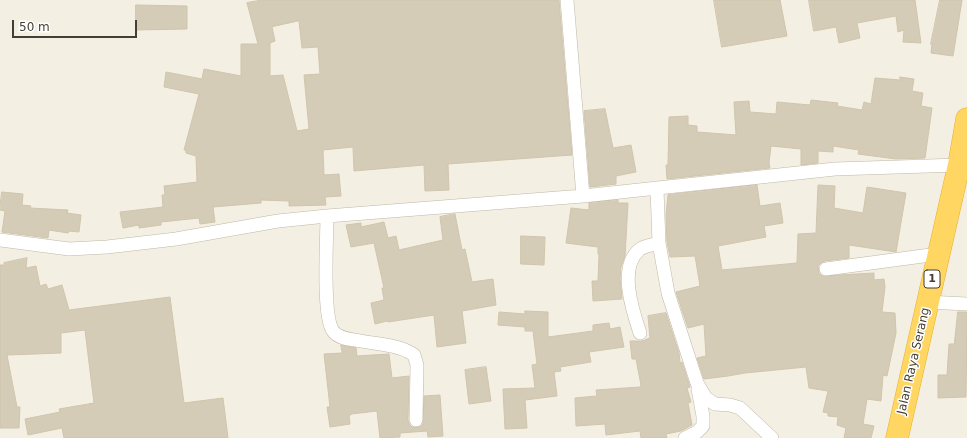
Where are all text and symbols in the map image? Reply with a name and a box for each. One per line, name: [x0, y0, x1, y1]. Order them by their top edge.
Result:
scale bar: [14, 12, 139, 38]
text: 50 m: [19, 20, 50, 34]
road number: 1: [924, 270, 940, 288]
street label: Jalan Raya Serang: [895, 306, 933, 416]

